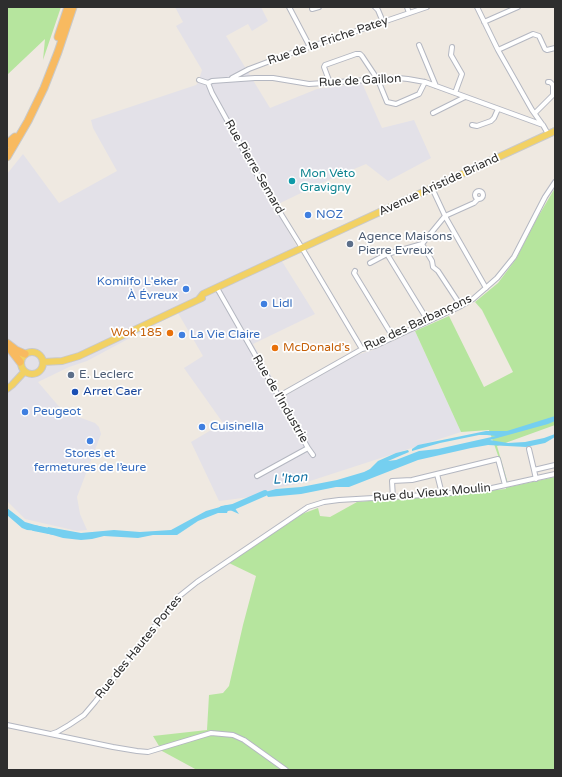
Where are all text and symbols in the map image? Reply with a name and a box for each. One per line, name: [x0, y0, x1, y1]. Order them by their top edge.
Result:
street label: Rue de la Friche Patey: [266, 14, 390, 68]
street label: Rue de Gaillon: [318, 72, 402, 90]
street label: Rue Pierre Semard: [221, 117, 287, 217]
street label: Avenue Aristide Briand: [377, 151, 501, 219]
place label: Mon Véto Gravigny: [300, 167, 355, 195]
marker: Mon Véto Gravigny: [287, 176, 297, 186]
place label: NOZ: [316, 208, 343, 222]
marker: NOZ: [303, 210, 313, 220]
place label: Agence Maisons Pierre Evreux: [358, 230, 452, 258]
marker: Agence Maisons Pierre Evreux: [345, 239, 355, 249]
place label: Komilfo L'eker À Évreux: [97, 275, 178, 303]
marker: Komilfo L'eker À Évreux: [181, 284, 191, 294]
street label: Rue des Barbançons: [362, 292, 474, 354]
place label: Lidl: [272, 297, 292, 311]
marker: Lidl: [259, 299, 269, 309]
place label: Wok 185: [111, 326, 162, 340]
marker: Wok 185: [165, 328, 175, 338]
place label: La Vie Claire: [190, 328, 260, 342]
marker: La Vie Claire: [177, 330, 187, 340]
place label: McDonald’s: [283, 341, 350, 355]
marker: McDonald’s: [270, 343, 280, 353]
street label: Rue de l'Industrie: [249, 353, 311, 445]
place label: E. Leclerc: [79, 368, 134, 382]
marker: E. Leclerc: [66, 370, 76, 380]
place label: Arret Caer: [83, 385, 142, 399]
marker: Arret Caer: [70, 387, 80, 397]
place label: Peugeot: [33, 405, 81, 419]
marker: Peugeot: [20, 407, 30, 417]
place label: Cuisinella: [210, 420, 264, 434]
marker: Cuisinella: [197, 422, 207, 432]
marker: Stores et fermetures de l’eure: [85, 436, 95, 446]
place label: Stores et fermetures de l’eure: [34, 447, 146, 475]
water label: L'Iton: [272, 470, 308, 488]
street label: Rue du Vieux Moulin: [373, 481, 491, 505]
street label: Rue des Hautes Portes: [93, 592, 185, 702]

